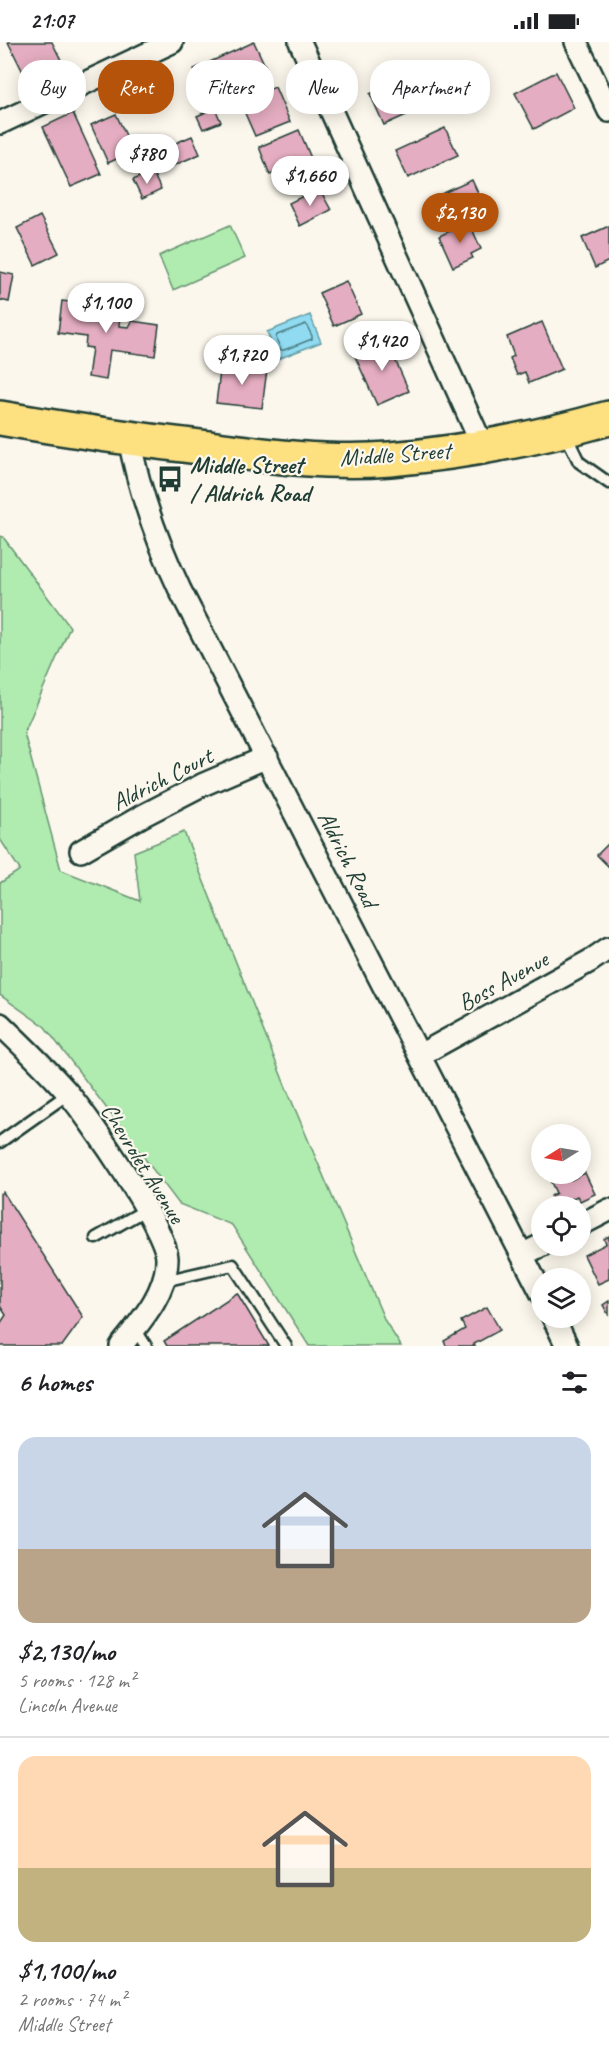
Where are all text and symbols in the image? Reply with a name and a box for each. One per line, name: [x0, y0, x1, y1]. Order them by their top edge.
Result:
text: 21:07: [30, 7, 74, 35]
chip: Buy: [18, 60, 86, 114]
chip: Rent: [98, 60, 174, 114]
chip: Filters: [186, 60, 274, 114]
chip: New: [286, 60, 358, 114]
chip: Apartment: [370, 60, 490, 114]
pin: $780: [111, 134, 183, 185]
text: $780: [129, 141, 165, 166]
pin: $1,660: [261, 156, 359, 207]
text: $1,660: [285, 163, 335, 188]
pin: $2,130: [411, 193, 509, 244]
text: $2,130: [436, 200, 484, 225]
pin: $1,100: [57, 283, 155, 334]
text: $1,100: [82, 290, 130, 315]
pin: $1,420: [333, 321, 431, 372]
text: $1,420: [358, 328, 406, 353]
pin: $1,720: [193, 335, 291, 386]
text: $1,720: [218, 342, 266, 367]
street label: Middle Street: [339, 435, 454, 473]
place label: Middle Street / Aldrich Road: [190, 450, 314, 508]
bus stop icon: Middle Street / Aldrich Road: [155, 464, 185, 494]
street label: Aldrich Court: [107, 740, 219, 817]
street label: Aldrich Road: [311, 806, 387, 915]
street label: Boss Avenue: [453, 943, 555, 1018]
street label: Chevrolet Avenue: [94, 1097, 193, 1231]
north arrow: [531, 1124, 591, 1184]
map controls: [531, 1124, 591, 1328]
button: locate: [531, 1196, 591, 1256]
button: layers: [531, 1268, 591, 1328]
text: 6 homes: [18, 1366, 92, 1399]
icon: filters: [558, 1366, 591, 1399]
icon: home: [251, 1476, 359, 1584]
text: $2,130/mo: [18, 1635, 115, 1668]
text: 5 rooms · 128 m²: [18, 1668, 135, 1693]
text: Lincoln Avenue: [18, 1693, 117, 1718]
icon: home: [251, 1795, 359, 1903]
text: $1,100/mo: [18, 1954, 115, 1987]
text: 2 rooms · 74 m²: [18, 1987, 126, 2012]
text: Middle Street: [18, 2012, 110, 2037]

